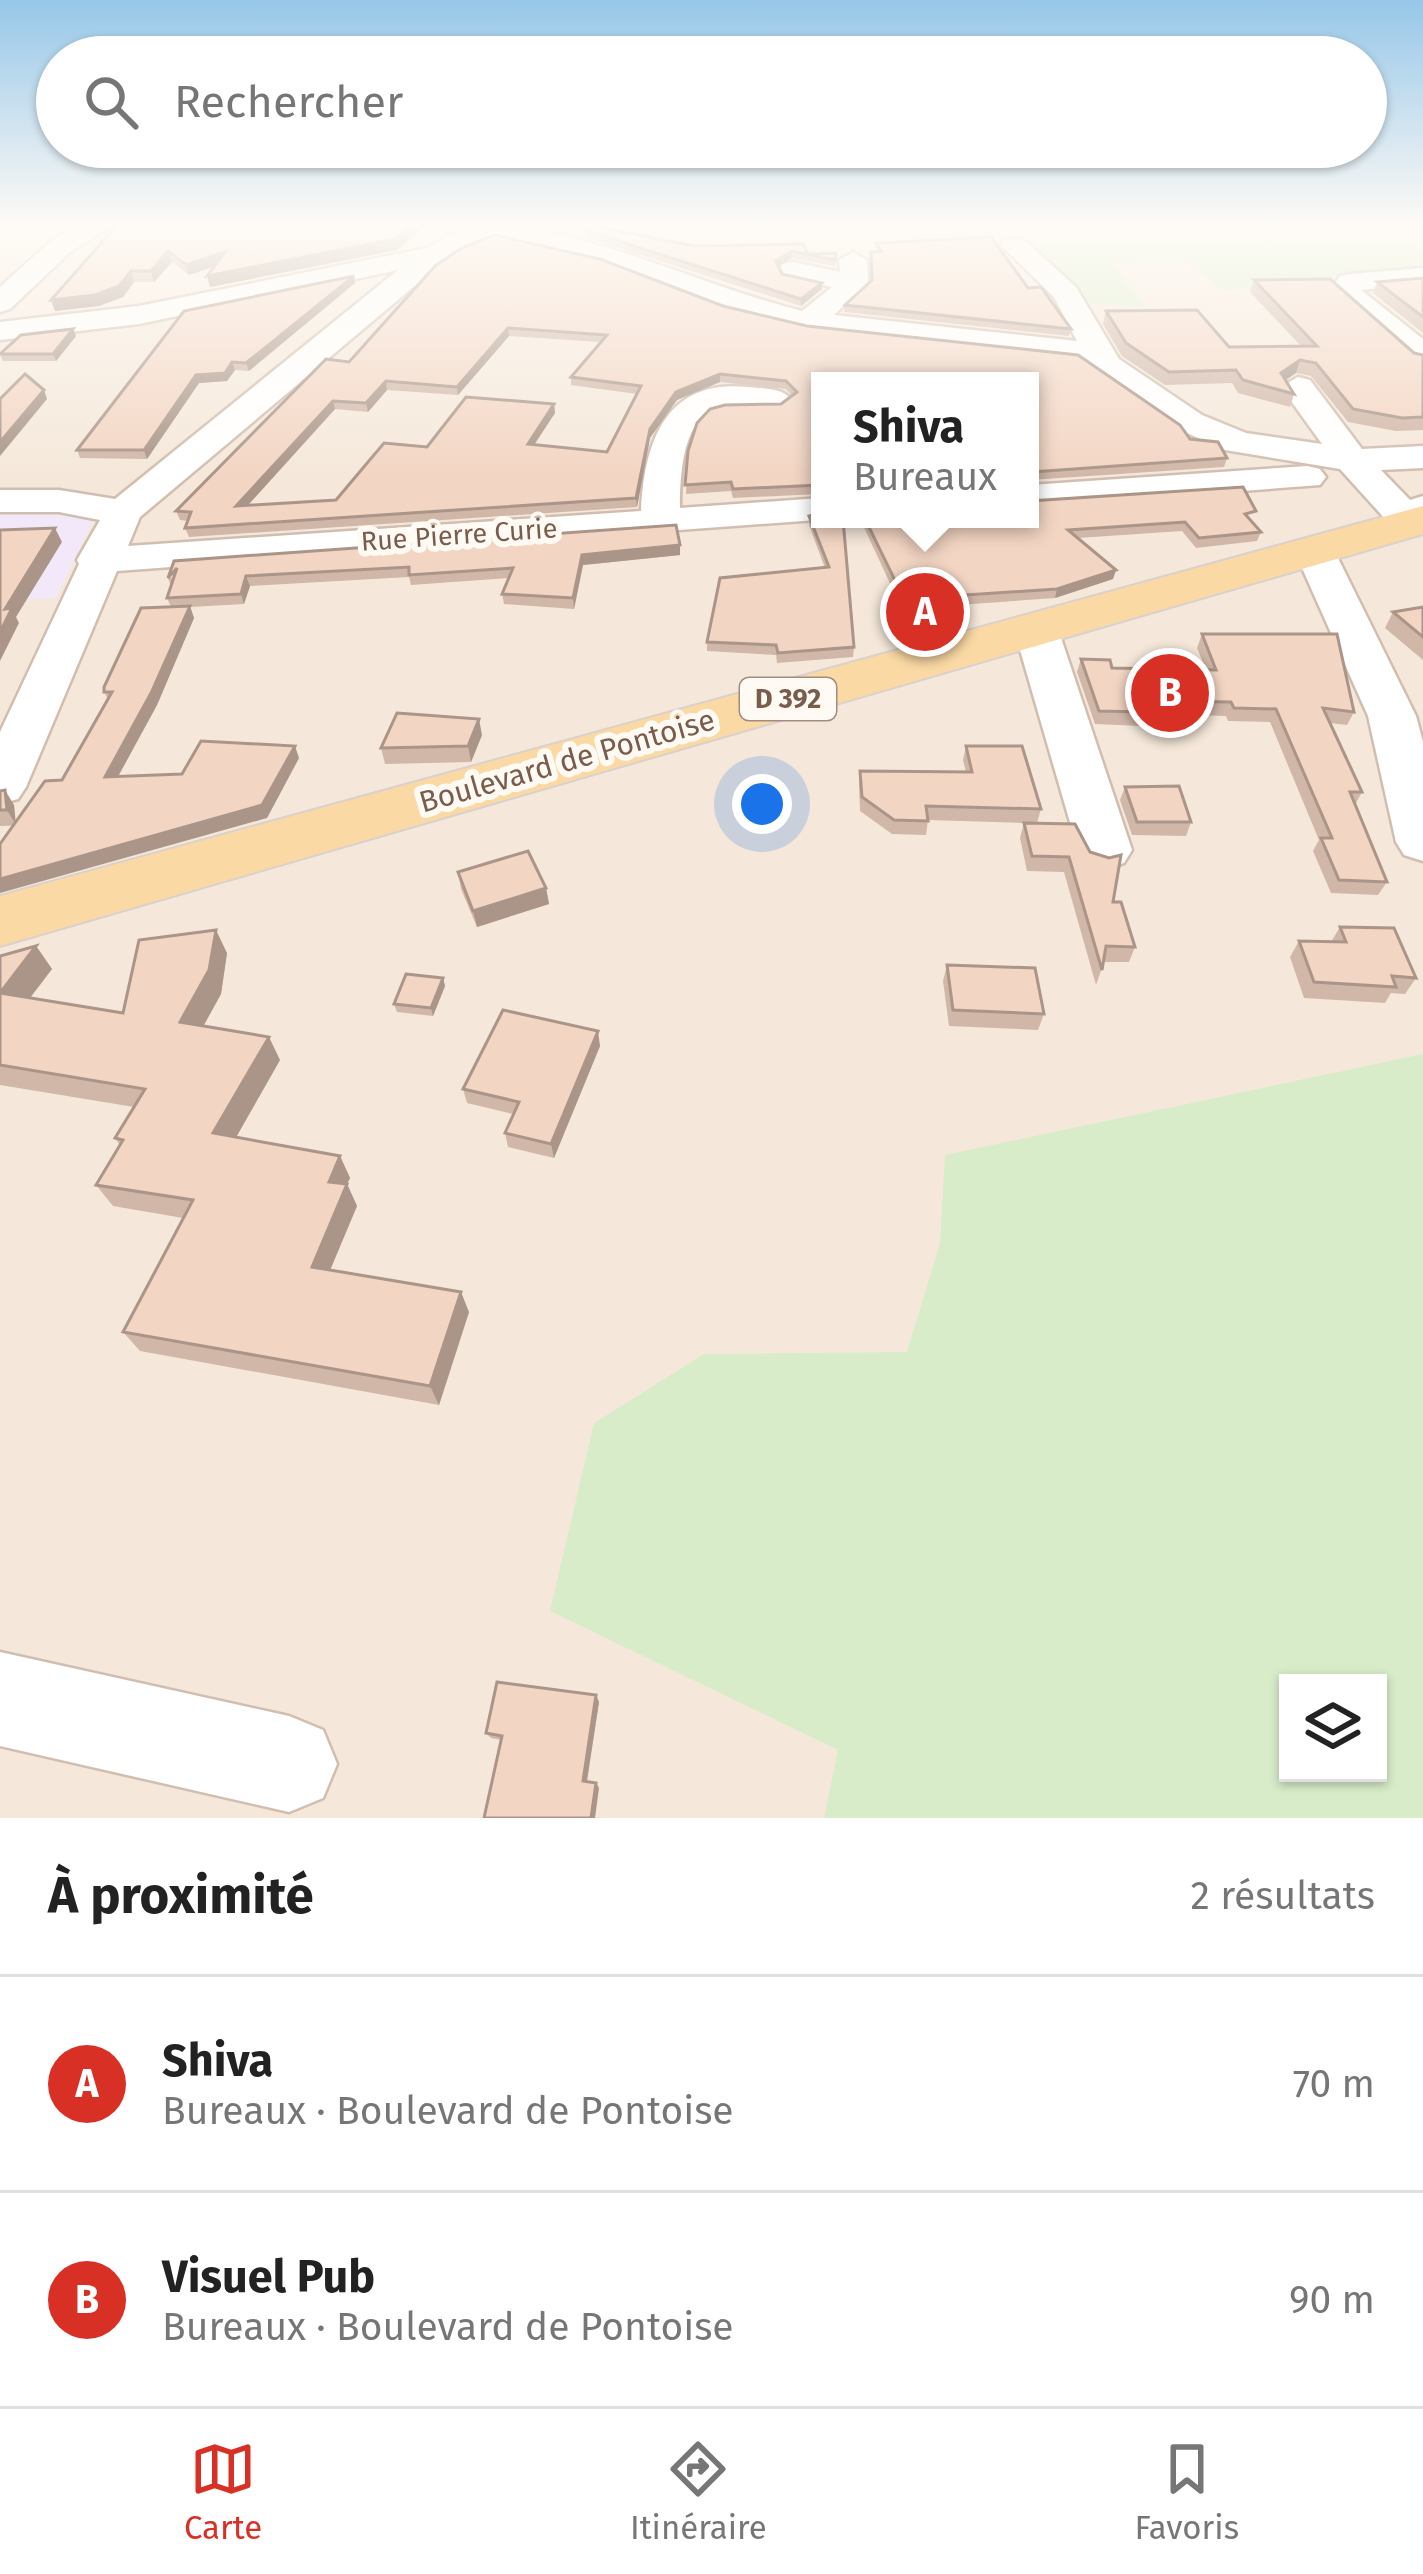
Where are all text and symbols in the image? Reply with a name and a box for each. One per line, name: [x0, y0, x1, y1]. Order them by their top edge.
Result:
search box: [36, 36, 1387, 168]
icon: search: [78, 69, 144, 135]
text: Rechercher: [174, 75, 403, 129]
popup: [811, 372, 1039, 528]
text: Shiva: [853, 400, 964, 454]
text: Bureaux: [853, 454, 997, 500]
street label: Rue Pierre Curie: [360, 512, 558, 558]
pin: A: [886, 567, 964, 657]
pin: B: [1131, 648, 1209, 738]
road number: D 392: [740, 678, 836, 720]
street label: Boulevard de Pontoise: [415, 702, 719, 820]
your location: [732, 774, 792, 834]
map controls: [1279, 1674, 1387, 1782]
button: layers: [1279, 1674, 1387, 1782]
text: À proximité: [48, 1865, 314, 1927]
text: 2 résultats: [1191, 1873, 1375, 1919]
text: Shiva: [162, 2034, 273, 2088]
text: A: [75, 2061, 99, 2107]
text: 70 m: [1293, 2061, 1375, 2107]
text: Bureaux · Boulevard de Pontoise: [162, 2088, 734, 2134]
text: Visuel Pub: [162, 2250, 375, 2304]
text: B: [75, 2277, 99, 2323]
text: 90 m: [1289, 2277, 1375, 2323]
text: Bureaux · Boulevard de Pontoise: [162, 2304, 734, 2350]
tab: Carte: [184, 2436, 262, 2548]
tab: Itinéraire: [630, 2436, 767, 2548]
tab: Favoris: [1135, 2436, 1239, 2548]

